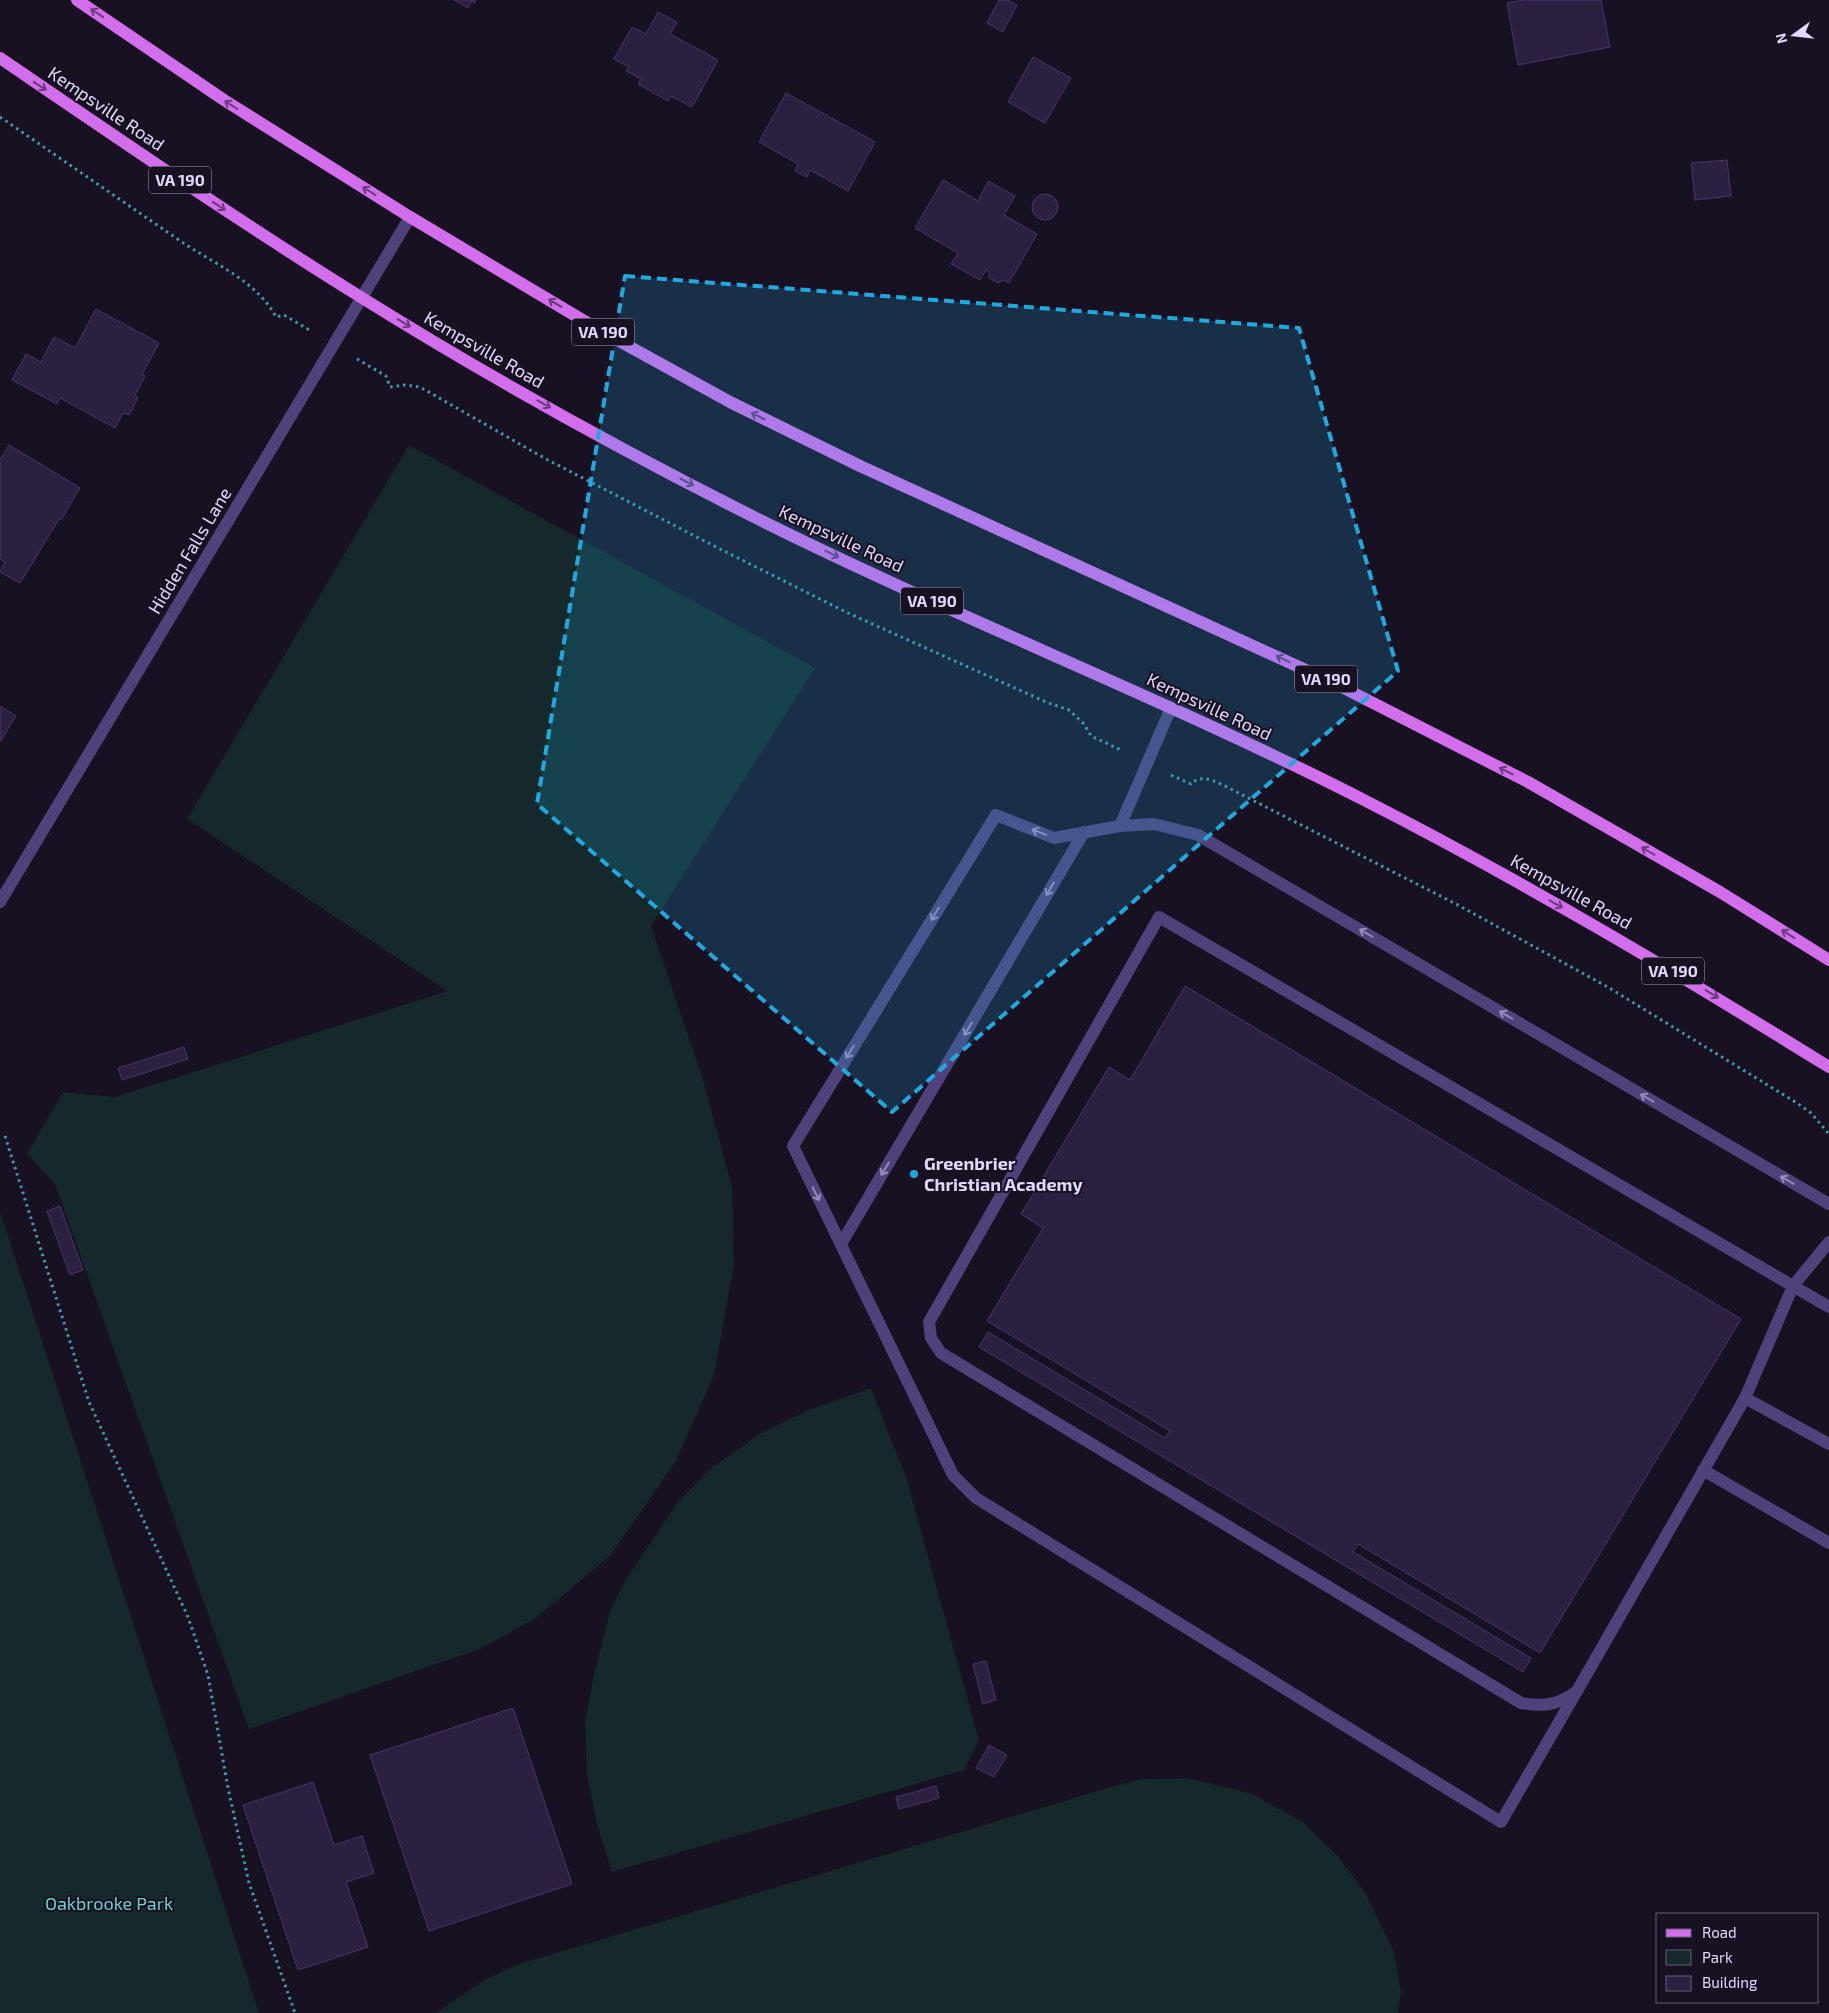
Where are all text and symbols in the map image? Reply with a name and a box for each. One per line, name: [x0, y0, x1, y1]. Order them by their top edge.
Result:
one-way arrow: [90, 8, 104, 19]
north arrow: [1769, 10, 1819, 60]
text: N: [1771, 31, 1790, 46]
street label: Kempsville Road: [44, 61, 169, 155]
one-way arrow: [33, 81, 47, 91]
one-way arrow: [225, 99, 239, 109]
road number: VA 190: [149, 166, 211, 194]
one-way arrow: [362, 186, 376, 196]
one-way arrow: [211, 201, 225, 211]
one-way arrow: [548, 298, 562, 308]
street label: Kempsville Road: [420, 306, 549, 392]
one-way arrow: [396, 318, 410, 328]
road number: VA 190: [572, 318, 634, 346]
one-way arrow: [536, 400, 551, 410]
one-way arrow: [751, 411, 766, 420]
one-way arrow: [679, 478, 694, 487]
street label: Hidden Falls Lane: [143, 483, 236, 618]
street label: Kempsville Road: [776, 500, 907, 577]
one-way arrow: [825, 549, 840, 559]
road number: VA 190: [901, 588, 963, 614]
one-way arrow: [1276, 654, 1291, 664]
road number: VA 190: [1295, 666, 1357, 692]
street label: Kempsville Road: [1144, 668, 1275, 745]
one-way arrow: [1499, 766, 1514, 776]
one-way arrow: [1032, 827, 1047, 836]
one-way arrow: [1641, 846, 1656, 855]
street label: Kempsville Road: [1507, 849, 1636, 934]
one-way arrow: [1045, 882, 1055, 896]
one-way arrow: [1549, 899, 1563, 909]
one-way arrow: [930, 906, 940, 920]
one-way arrow: [1360, 928, 1374, 938]
one-way arrow: [1781, 929, 1795, 939]
road number: VA 190: [1642, 958, 1704, 984]
one-way arrow: [1704, 990, 1718, 1000]
one-way arrow: [1500, 1010, 1514, 1020]
one-way arrow: [962, 1022, 972, 1036]
one-way arrow: [845, 1045, 855, 1059]
one-way arrow: [1640, 1092, 1654, 1102]
place label: Greenbrier Christian Academy: [924, 1152, 1083, 1195]
one-way arrow: [879, 1162, 889, 1176]
marker: Greenbrier Christian Academy: [908, 1168, 920, 1180]
one-way arrow: [1780, 1174, 1794, 1184]
one-way arrow: [811, 1186, 821, 1201]
park label: Oakbrooke Park: [45, 1892, 173, 1914]
legend: [1656, 1913, 1819, 2003]
text: Road: [1702, 1923, 1737, 1941]
text: Park: [1702, 1948, 1733, 1966]
text: Building: [1702, 1973, 1758, 1991]

